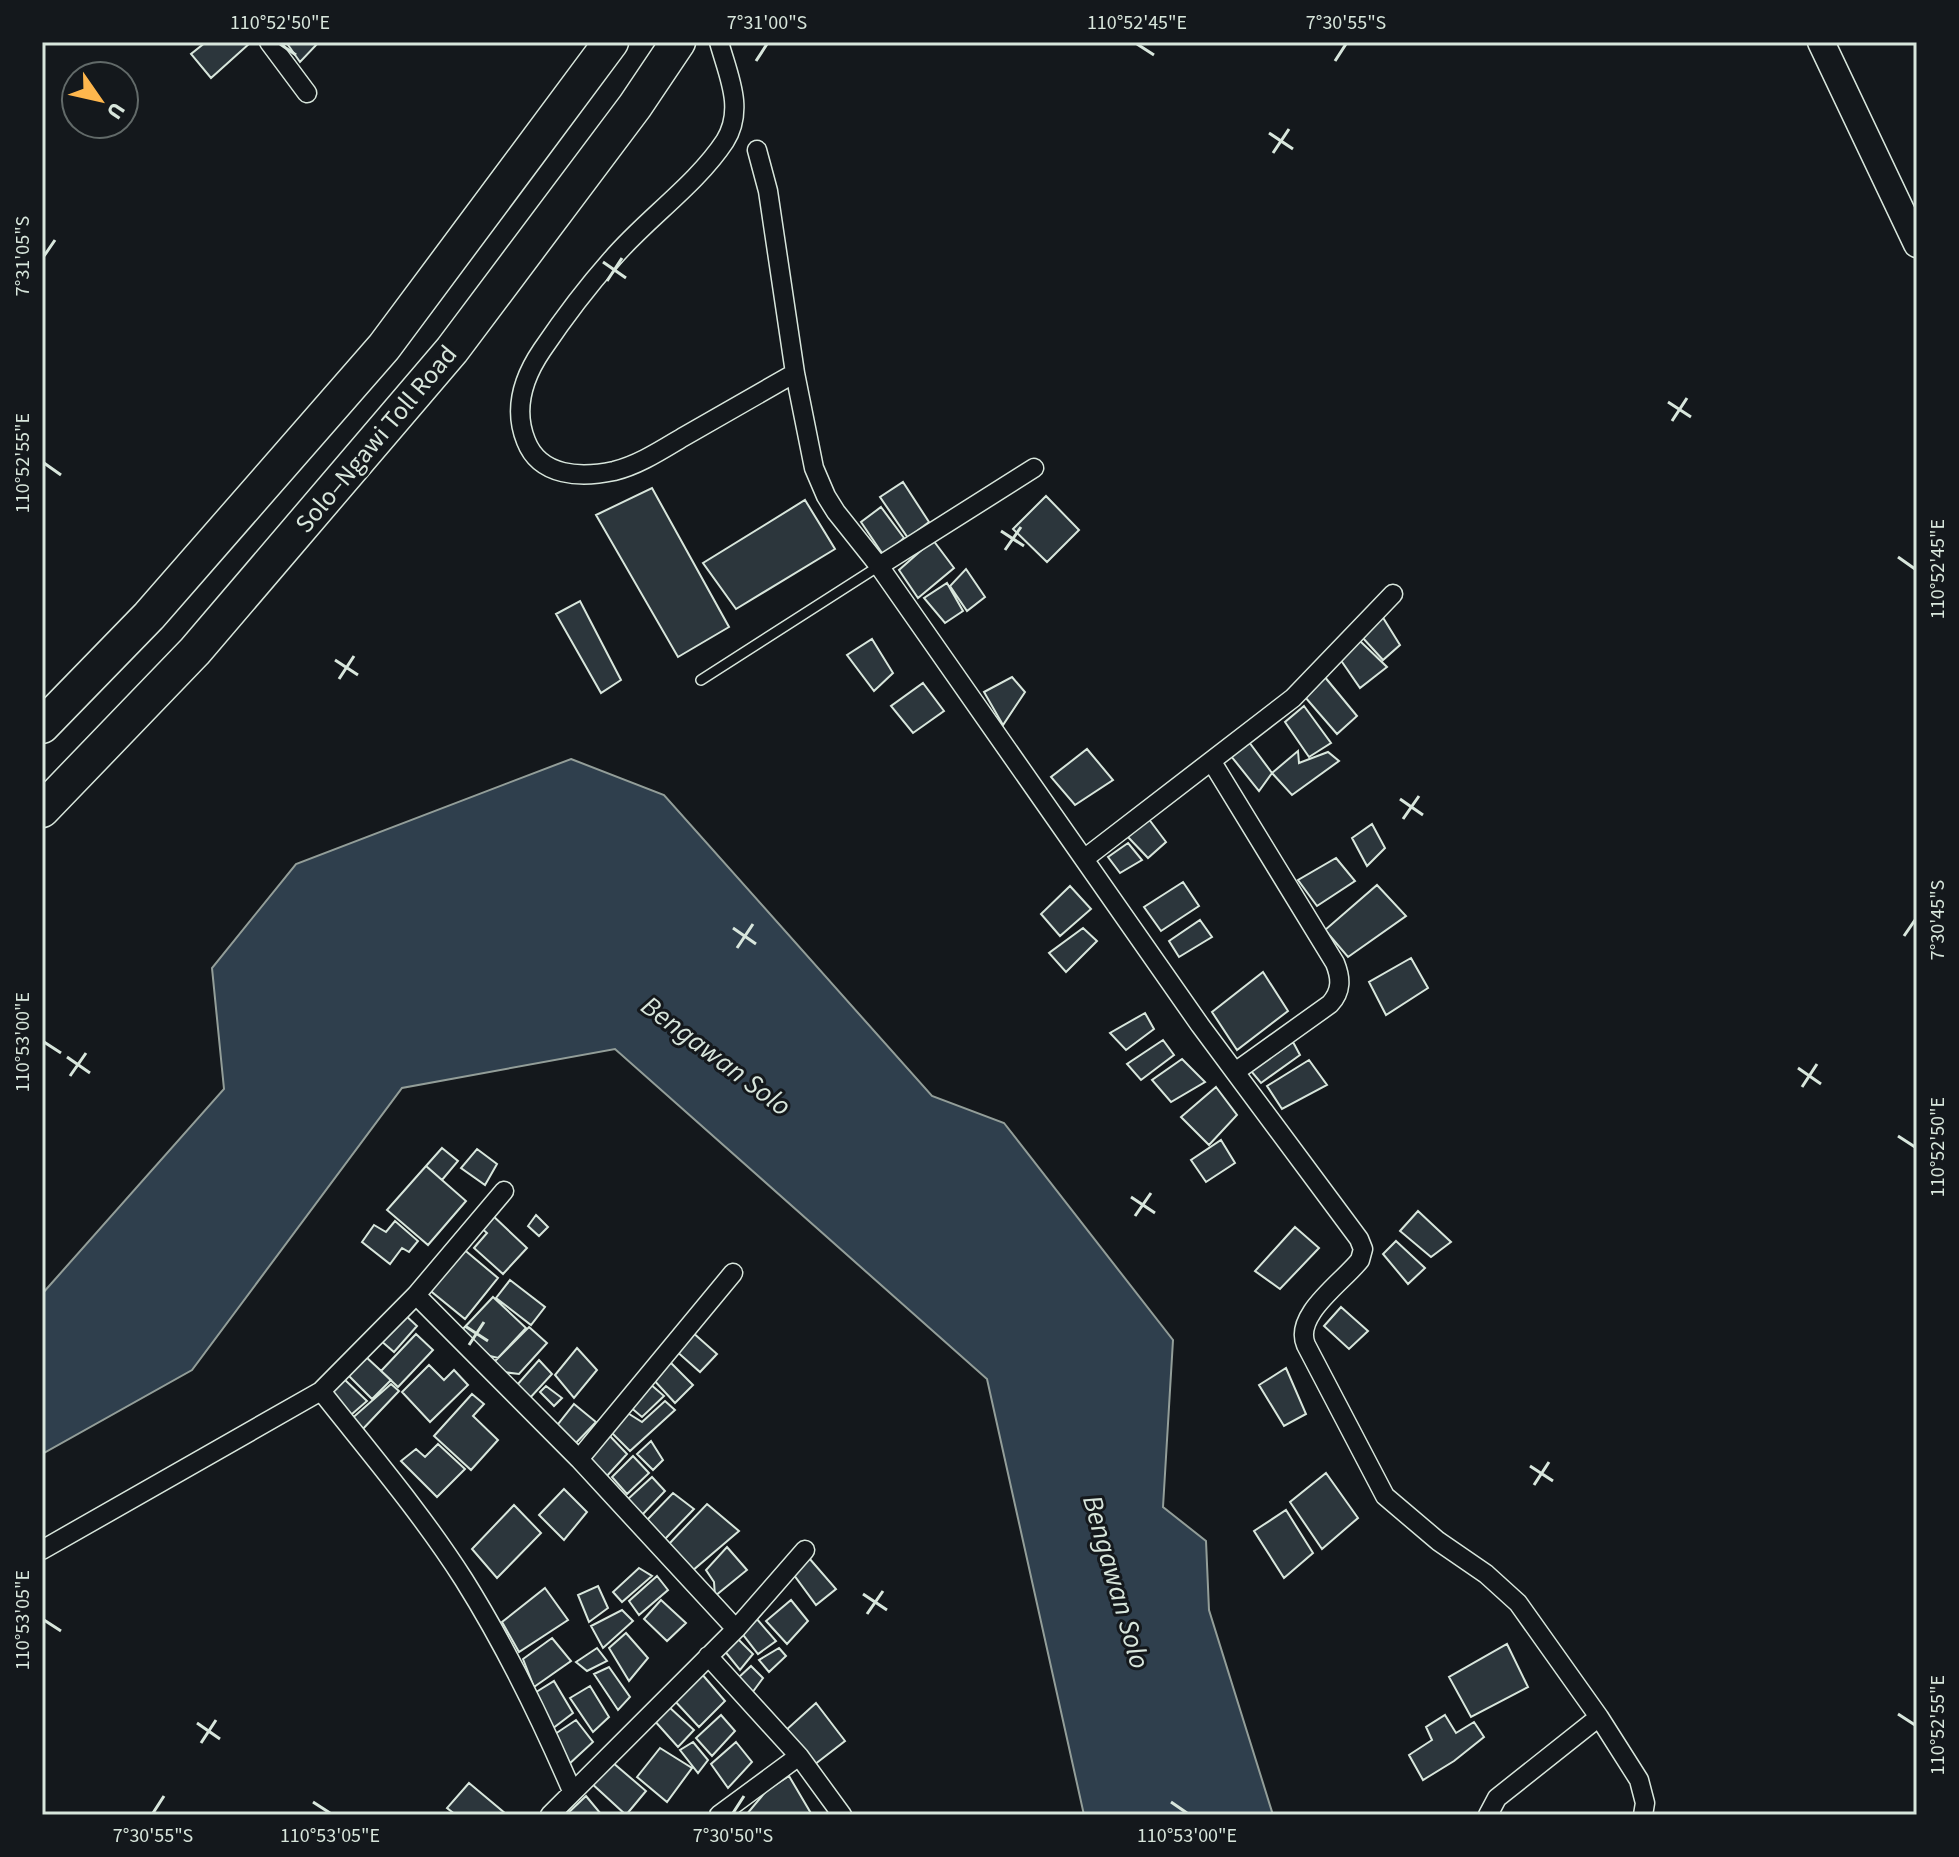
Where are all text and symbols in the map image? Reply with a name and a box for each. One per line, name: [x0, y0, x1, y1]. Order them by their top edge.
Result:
text: 110°52'50"E: [230, 9, 330, 37]
text: 7°31'00"S: [727, 9, 807, 37]
text: 110°52'45"E: [1087, 9, 1187, 37]
text: 7°30'55"S: [1306, 9, 1386, 37]
north arrow: [60, 60, 140, 140]
text: U: [98, 96, 133, 126]
text: 7°31'05"S: [9, 216, 37, 296]
street label: Solo–Ngawi Toll Road: [286, 337, 466, 541]
text: 110°52'55"E: [9, 413, 37, 513]
text: 110°52'45"E: [1924, 519, 1952, 619]
text: 7°30'45"S: [1924, 880, 1952, 960]
water label: Bengawan Solo: [633, 986, 799, 1126]
text: 110°53'00"E: [9, 992, 37, 1092]
text: 110°52'50"E: [1924, 1097, 1952, 1197]
water label: Bengawan Solo: [1072, 1491, 1160, 1673]
text: 110°53'05"E: [9, 1570, 37, 1670]
text: 110°52'55"E: [1924, 1675, 1952, 1775]
text: 7°30'55"S: [113, 1822, 193, 1850]
text: 110°53'05"E: [280, 1822, 380, 1850]
text: 7°30'50"S: [693, 1822, 773, 1850]
text: 110°53'00"E: [1137, 1822, 1237, 1850]

